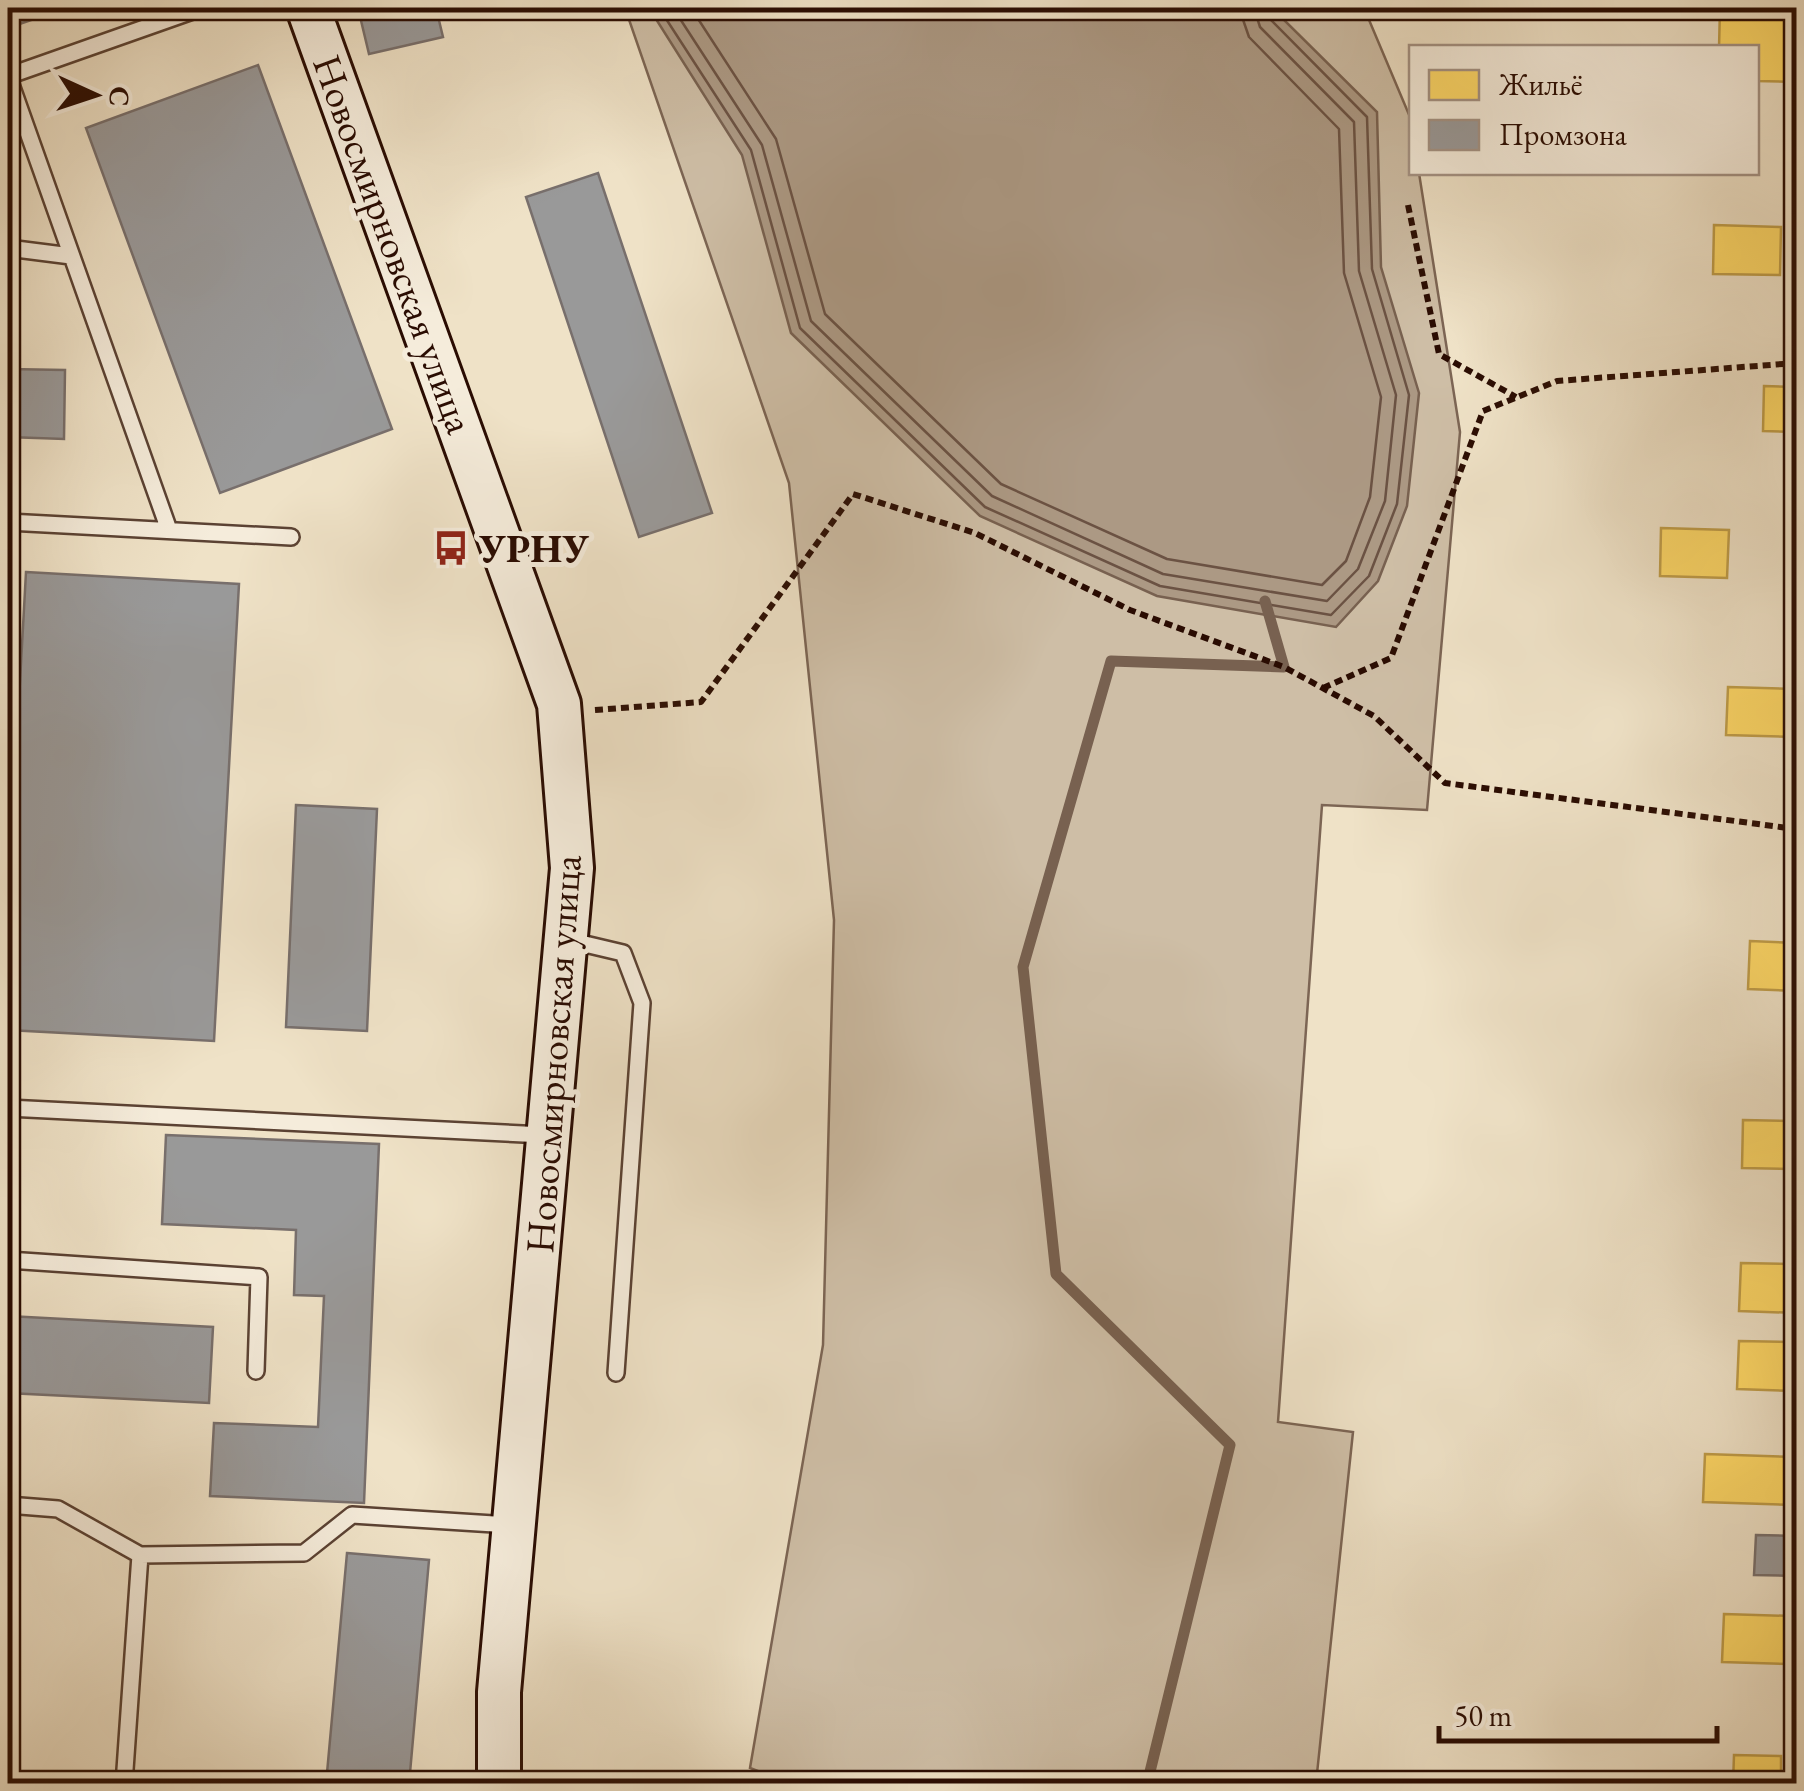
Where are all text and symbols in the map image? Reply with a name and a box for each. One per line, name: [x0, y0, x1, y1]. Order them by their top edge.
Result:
north arrow: [45, 45, 145, 145]
legend: [1409, 45, 1759, 175]
street label: Новосмирновская улица: [301, 48, 487, 440]
text: Жильё: [1498, 65, 1583, 104]
text: С: [101, 85, 138, 107]
text: Промзона: [1499, 115, 1627, 154]
place label: УРНУ: [478, 522, 589, 574]
bus stop icon: УРНУ: [432, 529, 470, 567]
street label: Новосмирновская улица: [513, 853, 593, 1255]
scale bar: [1439, 1681, 1716, 1743]
text: 50 m: [1454, 1696, 1512, 1735]

